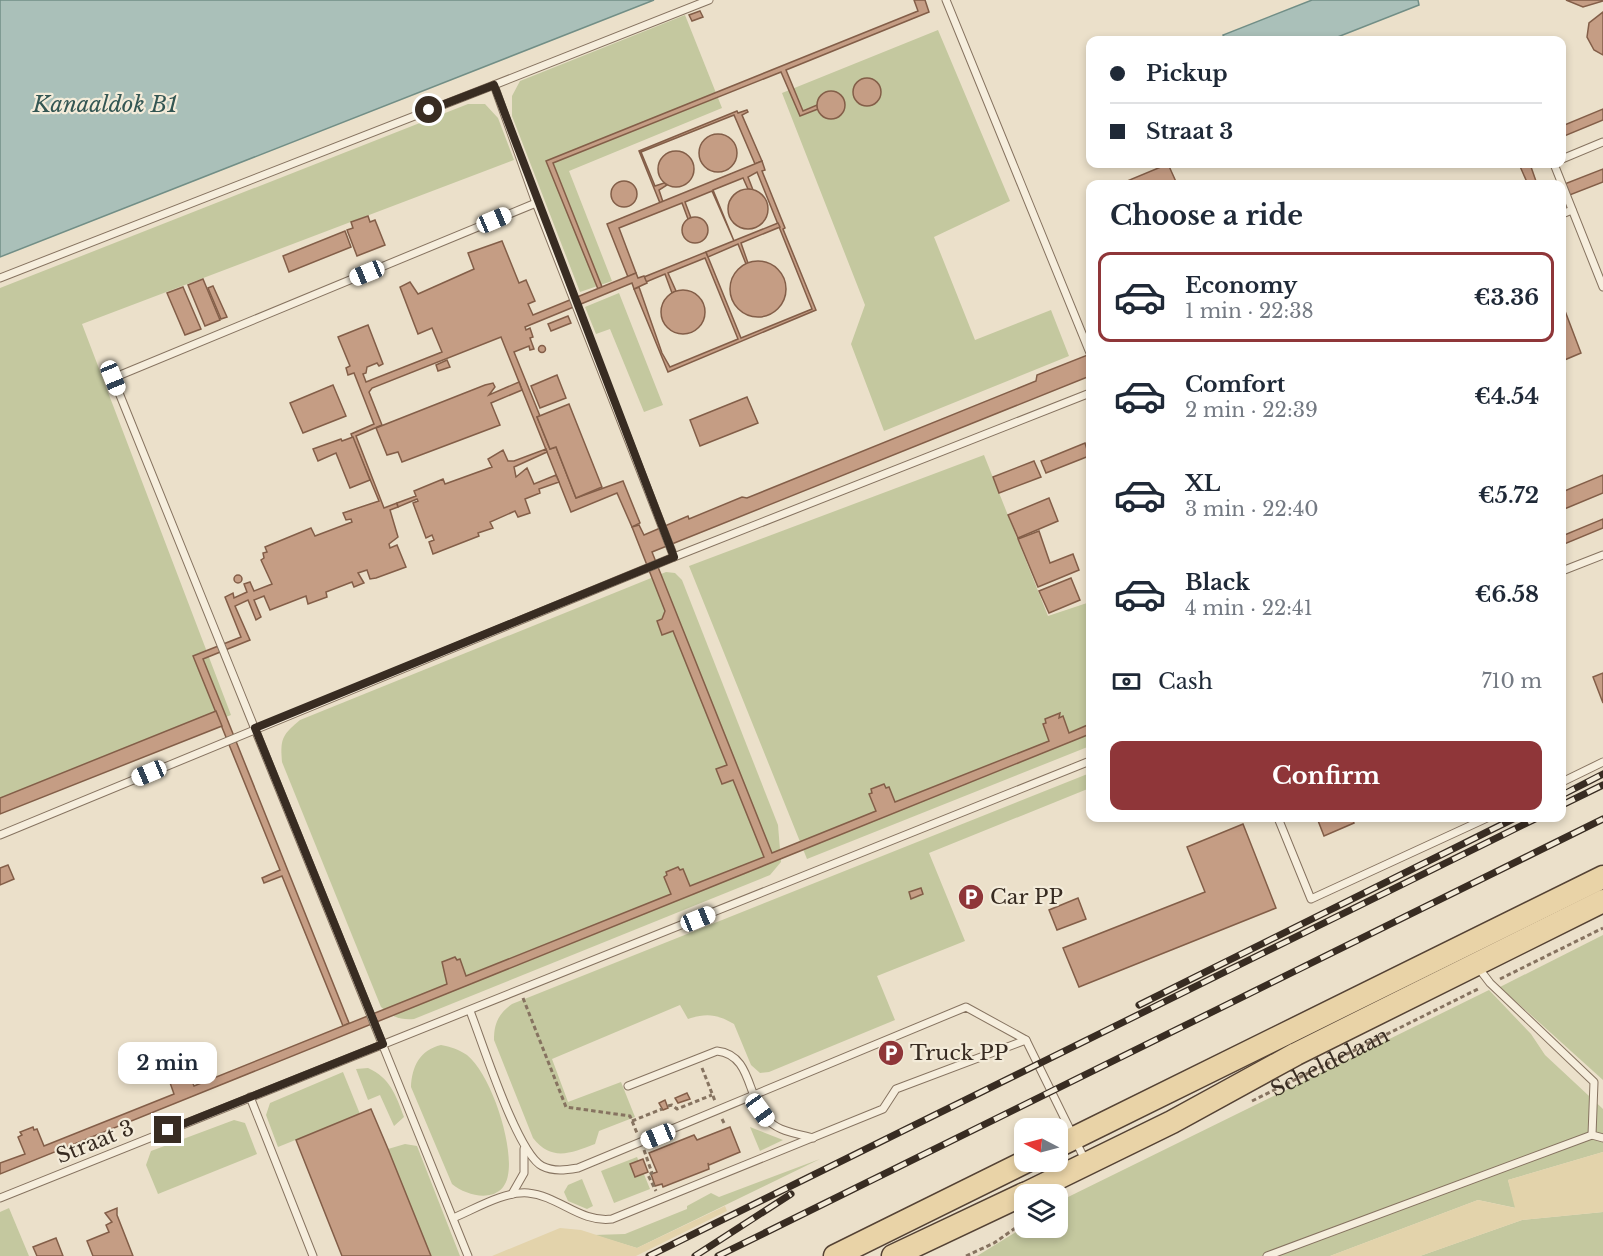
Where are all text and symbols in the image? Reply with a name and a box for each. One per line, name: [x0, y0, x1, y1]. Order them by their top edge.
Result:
text: Pickup: [1146, 60, 1228, 87]
water label: Kanaaldok B1: [32, 91, 177, 118]
route start: [415, 96, 442, 123]
text: Straat 3: [1146, 118, 1233, 145]
text: Choose a ride: [1110, 199, 1303, 232]
car: [474, 205, 514, 235]
car: [347, 258, 387, 288]
icon: car: [1113, 270, 1167, 324]
text: Economy: [1185, 272, 1297, 299]
text: €3.36: [1474, 284, 1539, 311]
text: 1 min · 22:38: [1185, 299, 1314, 323]
car: [98, 358, 128, 398]
icon: car: [1113, 369, 1167, 423]
text: Comfort: [1185, 371, 1285, 398]
text: €4.54: [1474, 383, 1539, 410]
text: 2 min · 22:39: [1185, 398, 1318, 422]
icon: car: [1113, 468, 1167, 522]
text: XL: [1185, 470, 1220, 497]
text: €5.72: [1478, 482, 1539, 509]
text: 3 min · 22:40: [1185, 497, 1319, 521]
icon: car: [1113, 567, 1167, 621]
text: Black: [1185, 569, 1250, 596]
text: €6.58: [1475, 581, 1539, 608]
text: 4 min · 22:41: [1185, 596, 1313, 620]
icon: cash: [1110, 665, 1143, 698]
text: Cash: [1158, 668, 1213, 695]
text: 710 m: [1482, 669, 1542, 693]
button: Confirm: [1110, 741, 1542, 810]
car: [129, 758, 169, 788]
parking icon: Car PP: [956, 882, 986, 912]
place label: Car PP: [990, 884, 1063, 910]
car: [678, 904, 718, 934]
street label: Scheldelaan: [1266, 1022, 1394, 1103]
parking icon: Truck PP: [876, 1038, 906, 1068]
place label: Truck PP: [910, 1040, 1008, 1066]
callout: 2 min: [118, 1043, 218, 1085]
text: 2 min: [136, 1051, 199, 1075]
car: [742, 1090, 778, 1130]
street label: Straat 3: [52, 1115, 138, 1169]
route end: [154, 1116, 181, 1143]
north arrow: [1014, 1118, 1068, 1172]
map controls: [1014, 1118, 1068, 1238]
car: [638, 1121, 678, 1151]
button: layers: [1014, 1184, 1068, 1238]

